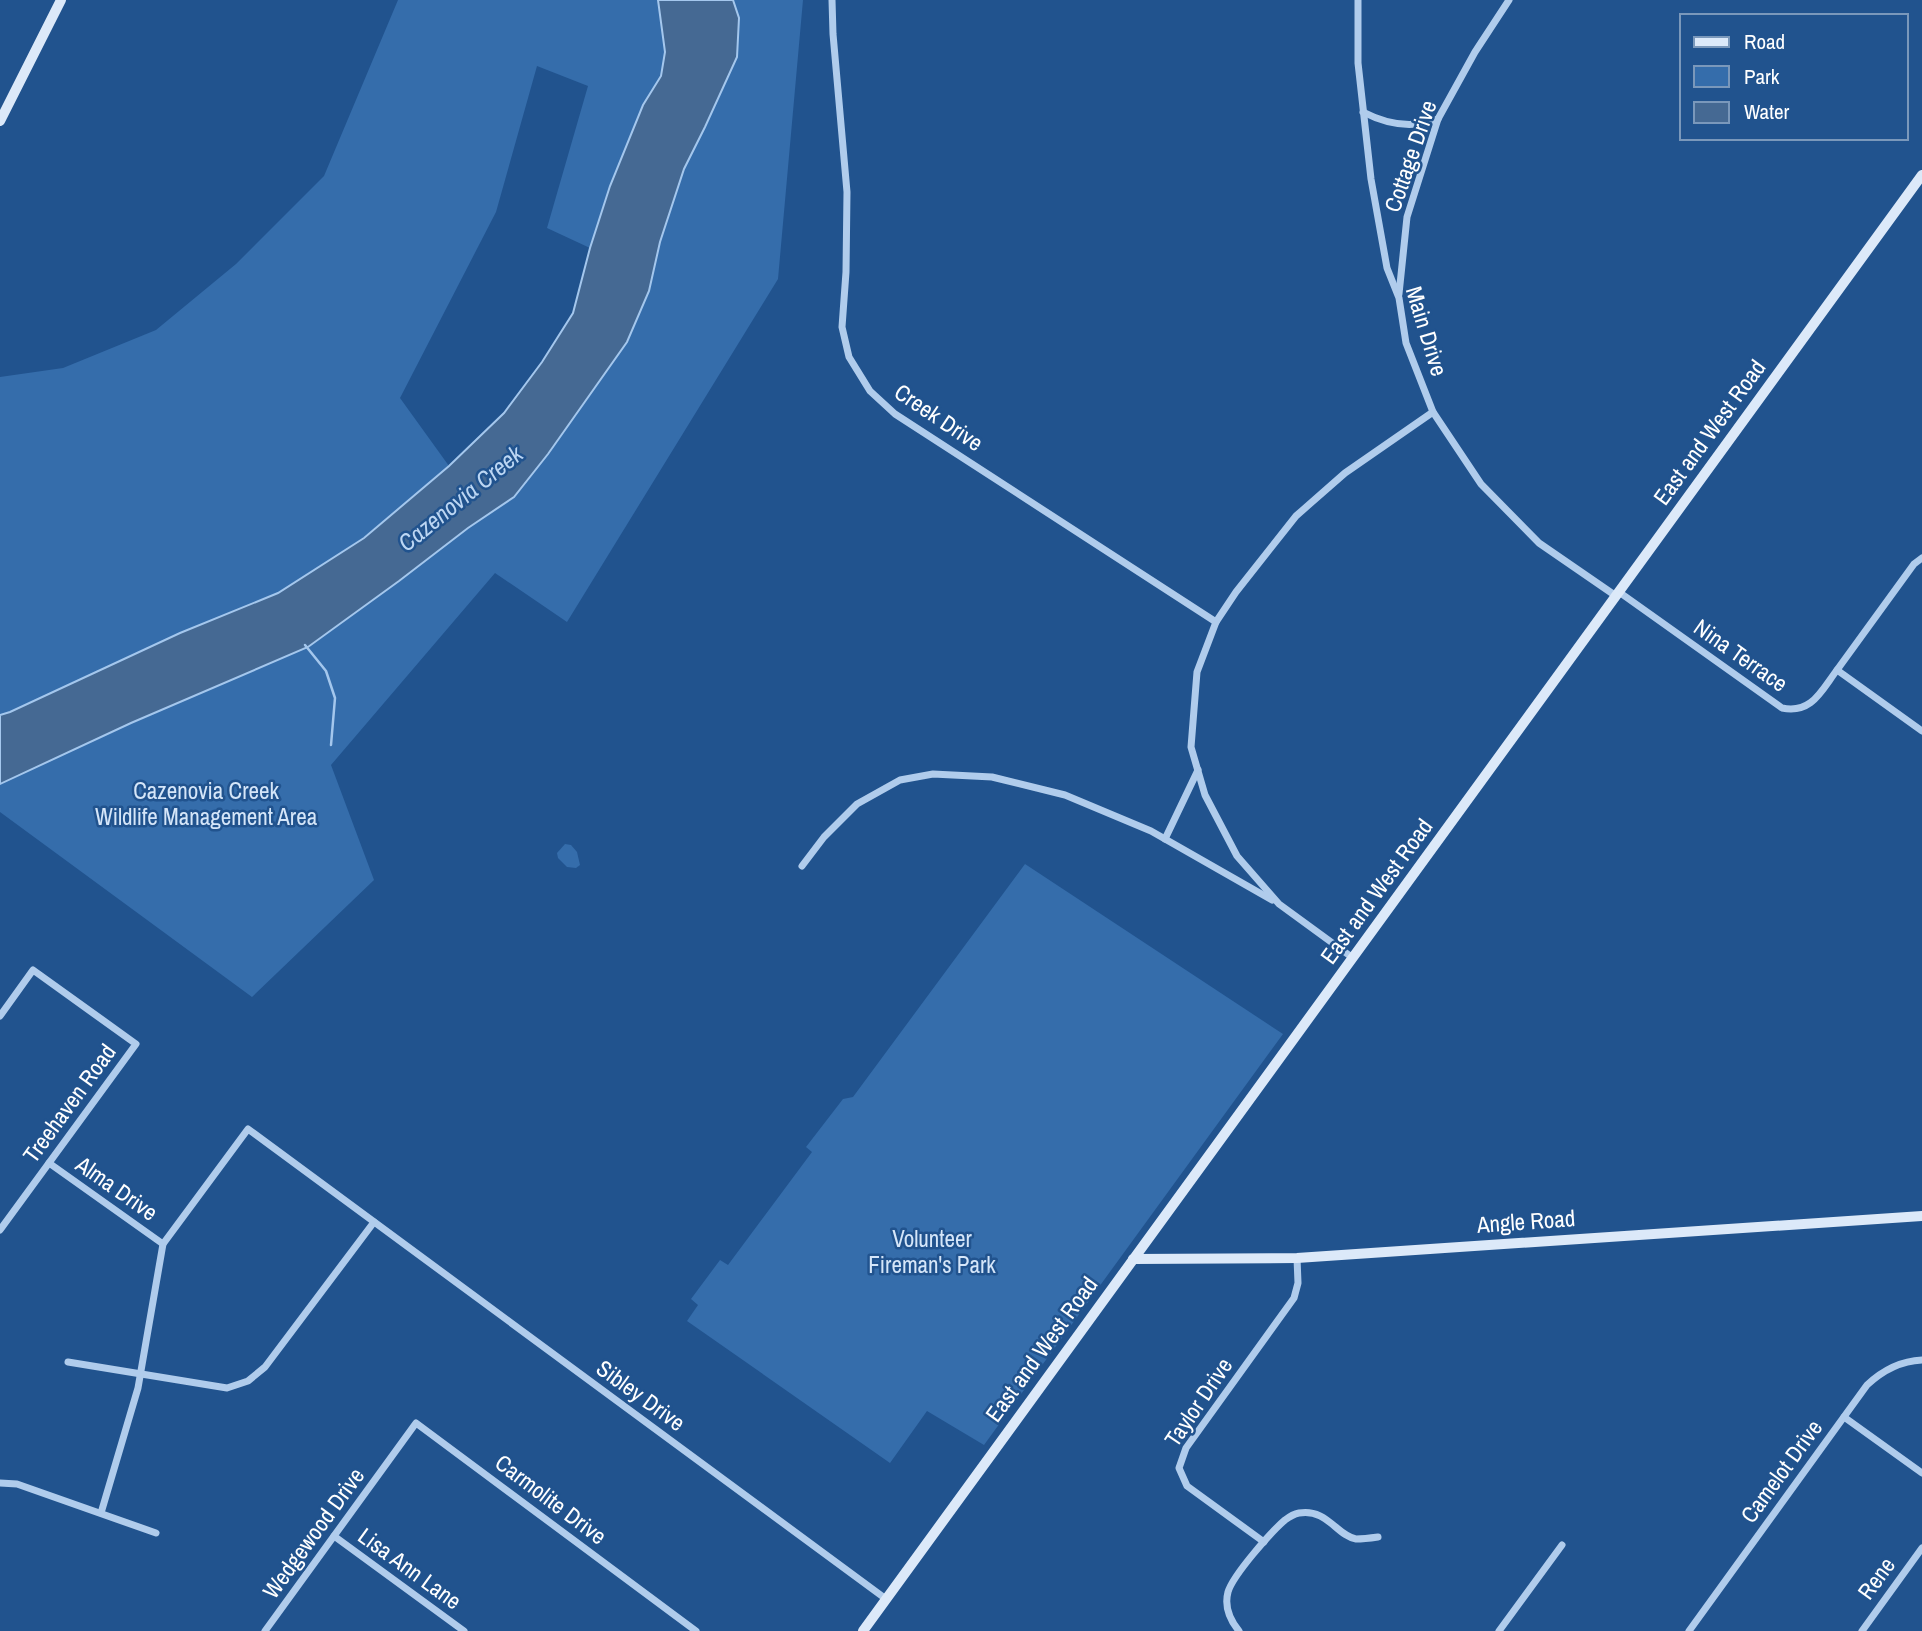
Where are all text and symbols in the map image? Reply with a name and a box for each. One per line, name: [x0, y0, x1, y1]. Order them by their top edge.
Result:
legend: [1680, 14, 1908, 140]
text: Road: [1744, 27, 1785, 56]
text: Park: [1744, 62, 1780, 91]
street label: Cottage Drive: [1376, 96, 1444, 216]
text: Water: [1744, 97, 1790, 126]
street label: Main Drive: [1399, 282, 1455, 380]
street label: East and West Road: [1646, 353, 1772, 511]
street label: Creek Drive: [889, 376, 989, 458]
water label: Cazenovia Creek: [391, 437, 530, 558]
street label: Nina Terrace: [1688, 611, 1794, 699]
park label: Cazenovia Creek Wildlife Management Area: [95, 775, 318, 832]
street label: East and West Road: [1313, 812, 1439, 970]
street label: Treehaven Road: [15, 1037, 123, 1169]
street label: Alma Drive: [69, 1148, 164, 1227]
street label: Angle Road: [1475, 1202, 1576, 1240]
park label: Volunteer Fireman's Park: [868, 1223, 996, 1280]
street label: East and West Road: [978, 1270, 1104, 1428]
street label: Taylor Drive: [1157, 1351, 1239, 1453]
street label: Sibley Drive: [590, 1352, 692, 1438]
street label: Camelot Drive: [1733, 1413, 1829, 1529]
street label: Carmolite Drive: [489, 1447, 613, 1551]
street label: Wedgewood Drive: [255, 1461, 371, 1605]
street label: Lisa Ann Lane: [352, 1520, 468, 1616]
street label: Rene: [1850, 1551, 1902, 1605]

